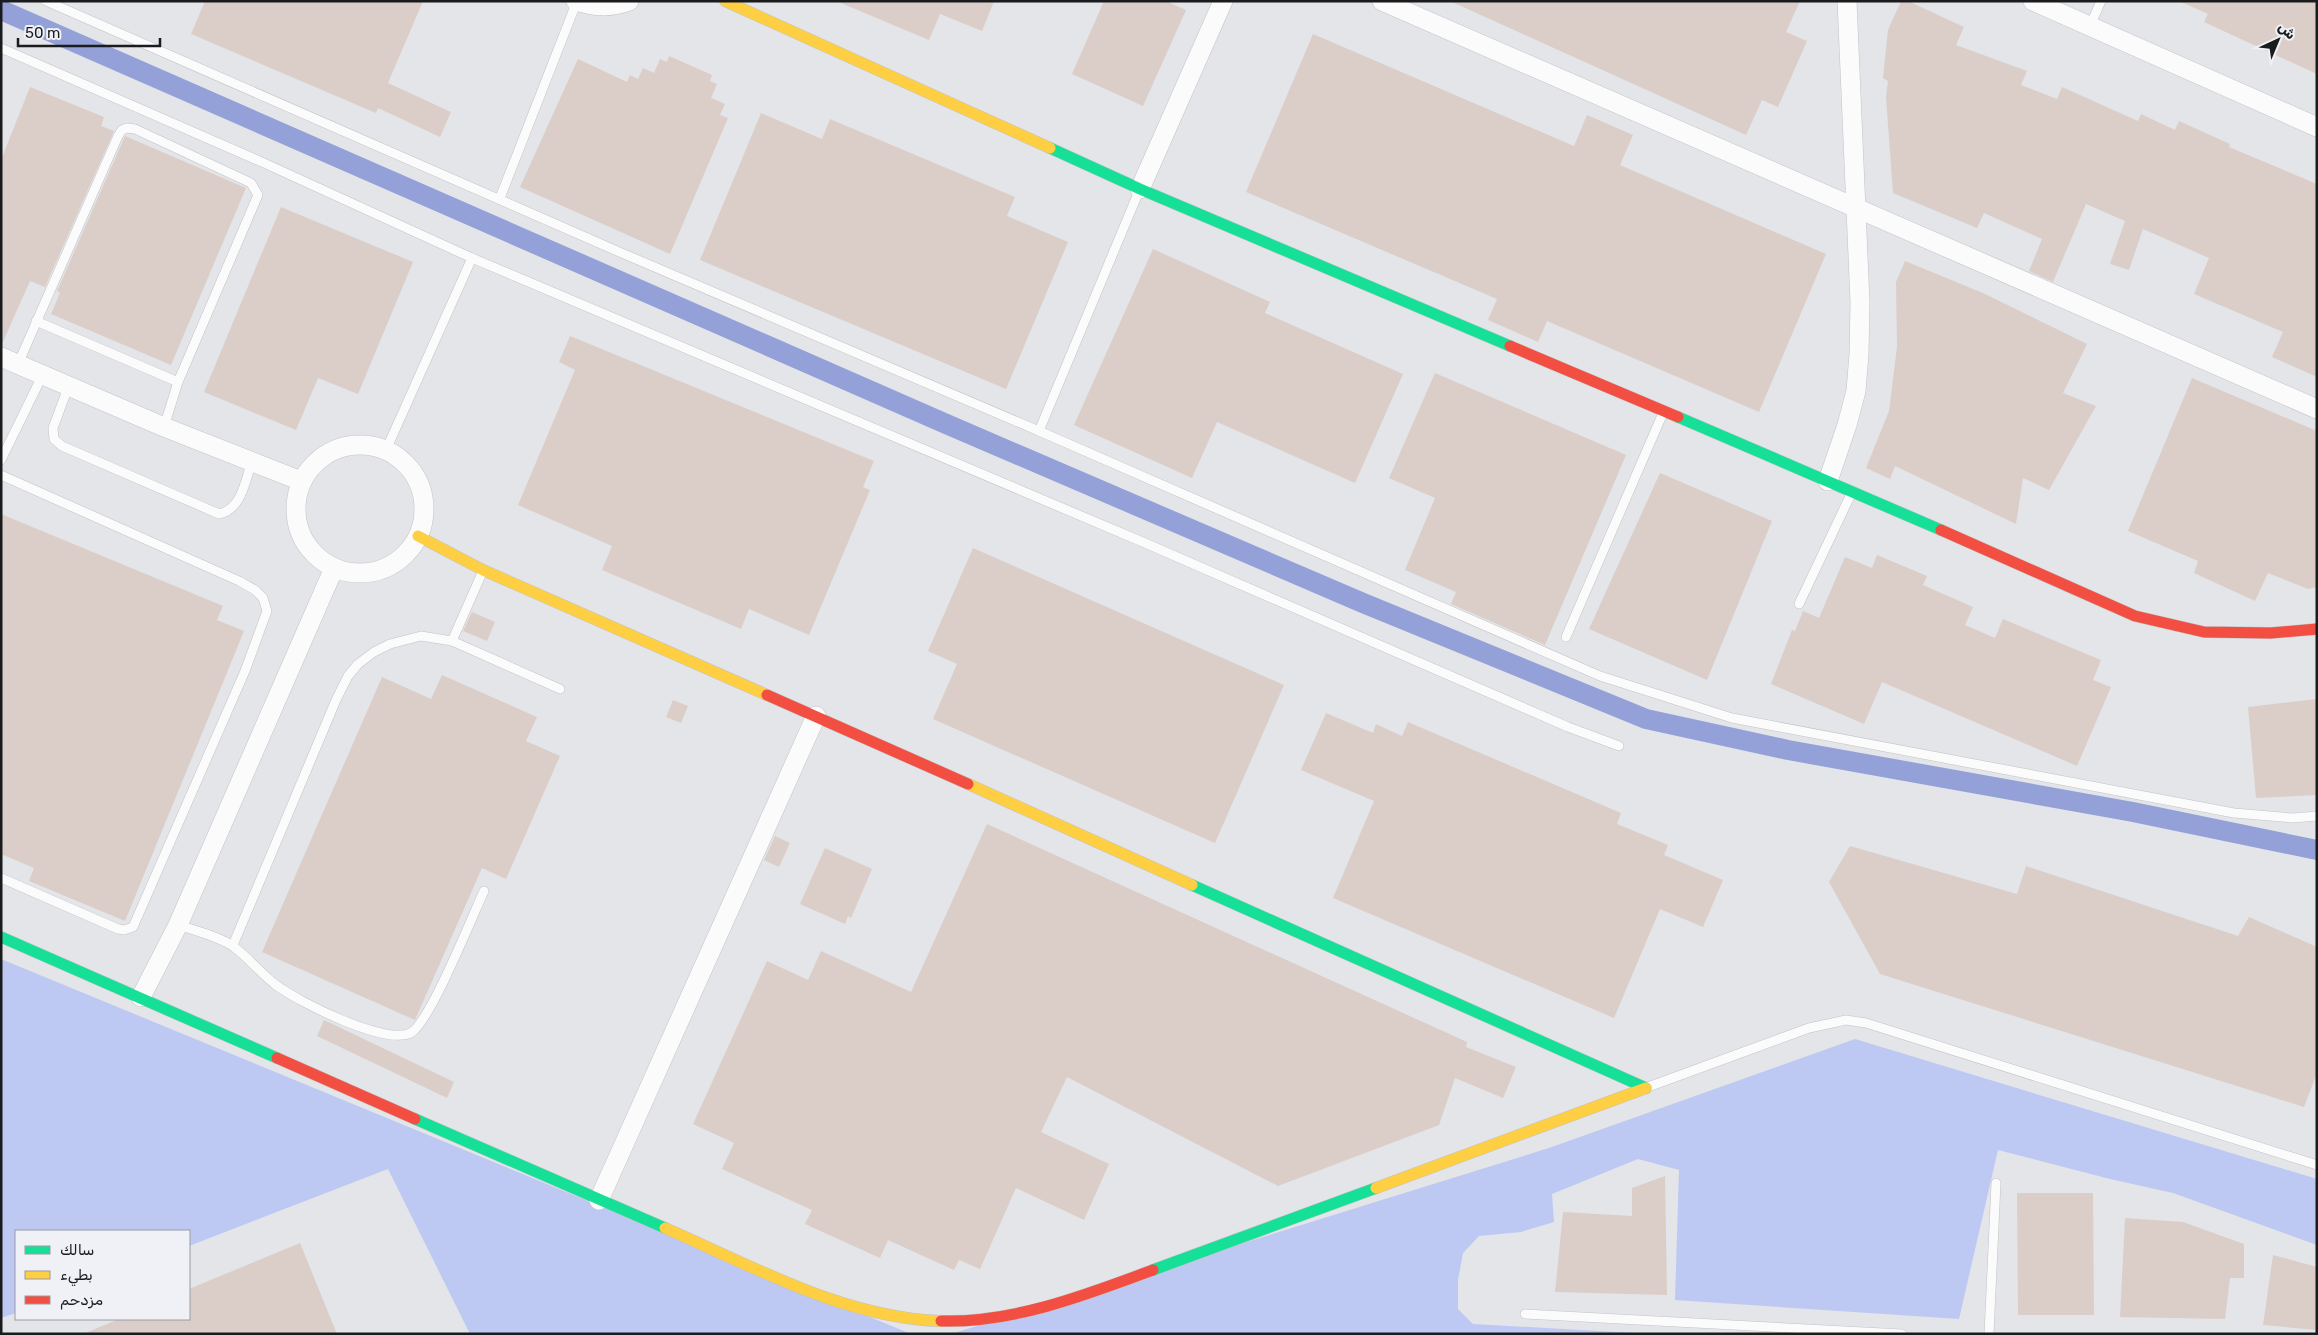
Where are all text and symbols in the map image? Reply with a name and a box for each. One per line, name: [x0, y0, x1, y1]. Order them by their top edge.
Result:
scale bar: [18, 15, 160, 47]
north arrow: [2253, 15, 2303, 65]
text: ش: [2274, 19, 2299, 43]
text: 50 m: [25, 24, 60, 42]
legend: [15, 1230, 190, 1320]
text: سالك: [60, 1241, 95, 1259]
text: بطيء: [60, 1266, 93, 1287]
text: مزدحم: [60, 1291, 103, 1310]

